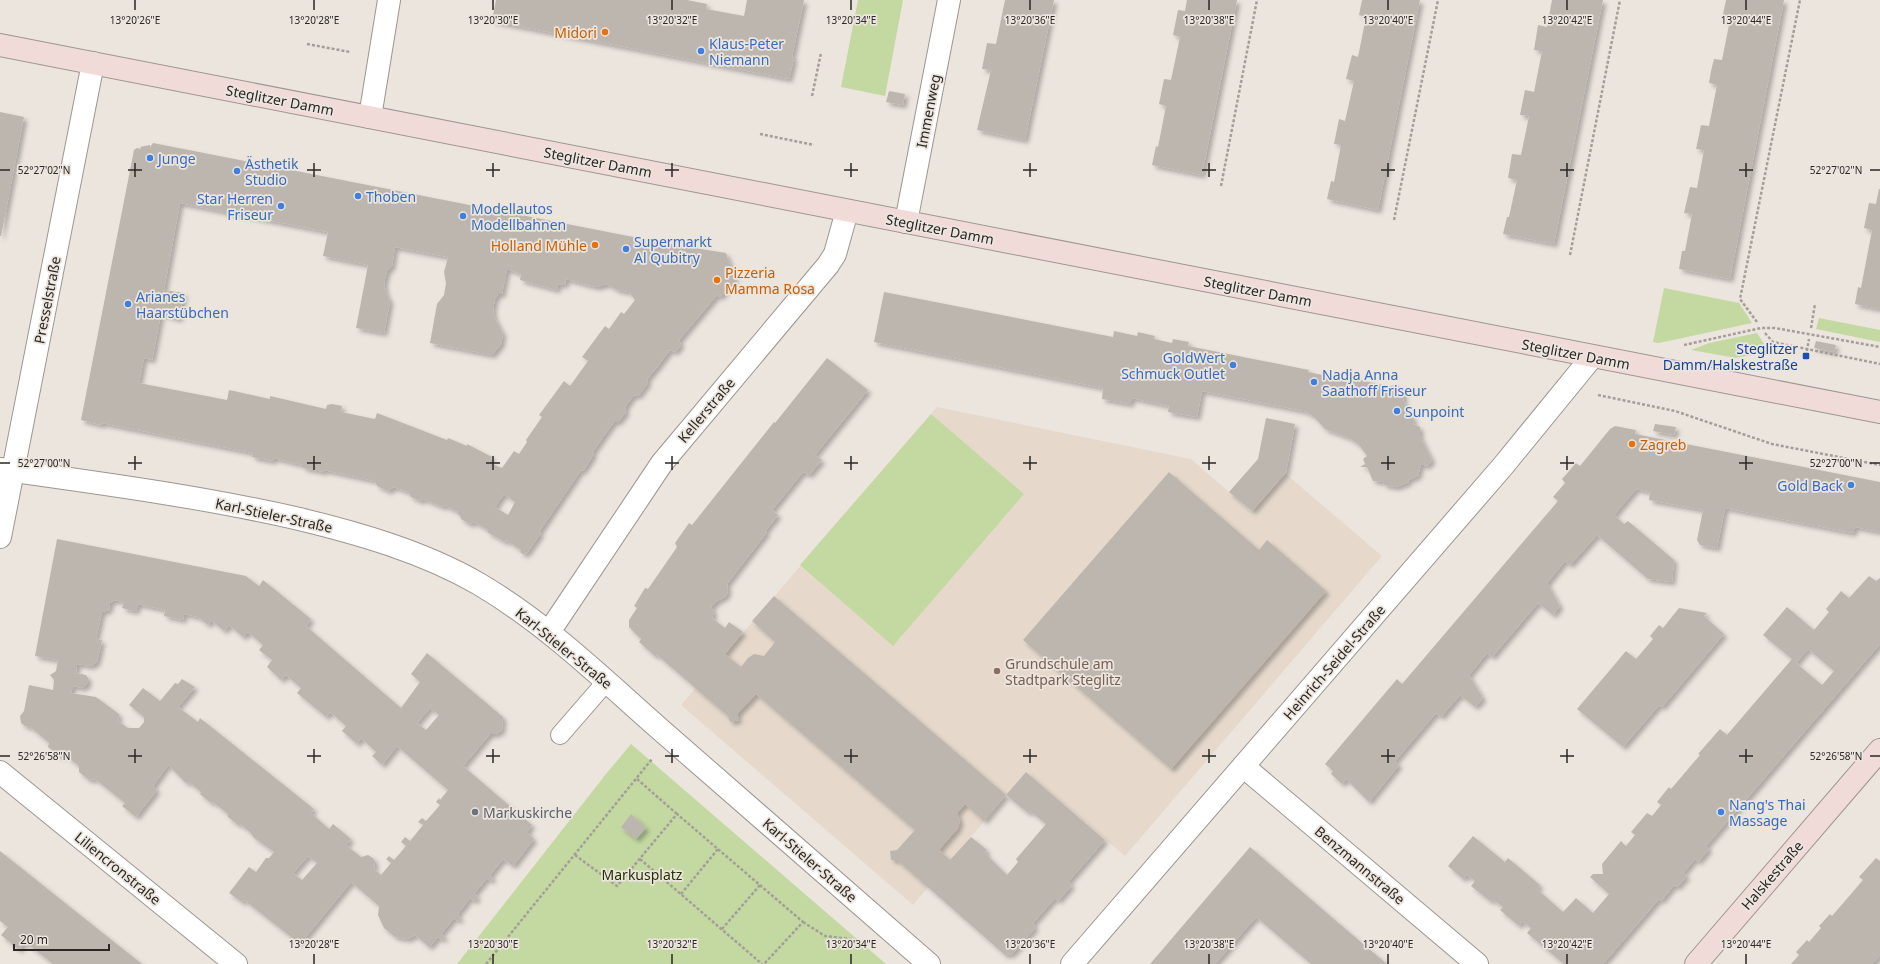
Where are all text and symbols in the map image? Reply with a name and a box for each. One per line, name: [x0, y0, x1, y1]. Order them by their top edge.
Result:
text: 13°20'26"E: [110, 13, 160, 27]
text: 13°20'28"E: [289, 13, 339, 27]
text: 13°20'30"E: [468, 13, 518, 27]
text: 13°20'32"E: [647, 13, 697, 27]
text: 13°20'34"E: [826, 13, 876, 27]
text: 13°20'36"E: [1005, 13, 1055, 27]
text: 13°20'38"E: [1184, 13, 1234, 27]
text: 13°20'40"E: [1363, 13, 1413, 27]
text: 13°20'42"E: [1542, 13, 1592, 27]
text: 13°20'44"E: [1721, 13, 1771, 27]
place label: Midori: [554, 23, 597, 42]
marker: Midori: [600, 27, 610, 37]
place label: Klaus-Peter Niemann: [709, 34, 784, 69]
marker: Klaus-Peter Niemann: [696, 46, 706, 56]
street label: Immenweg: [912, 72, 944, 150]
street label: Steglitzer Damm: [224, 80, 336, 120]
street label: Steglitzer Damm: [542, 142, 654, 182]
place label: Junge: [156, 149, 196, 168]
marker: Junge: [145, 153, 155, 163]
place label: Ästhetik Studio: [245, 154, 299, 189]
text: 52°27'02"N: [18, 163, 70, 177]
text: 52°27'02"N: [1810, 163, 1862, 177]
marker: Ästhetik Studio: [232, 166, 242, 176]
place label: Thoben: [366, 187, 416, 206]
place label: Star Herren Friseur: [197, 189, 273, 224]
marker: Thoben: [353, 191, 363, 201]
place label: Modellautos Modellbahnen: [471, 199, 566, 234]
marker: Star Herren Friseur: [276, 201, 286, 211]
street label: Steglitzer Damm: [884, 209, 996, 249]
marker: Modellautos Modellbahnen: [458, 211, 468, 221]
place label: Supermarkt Al Qubitry: [634, 232, 712, 267]
place label: Holland Mühle: [491, 236, 587, 255]
marker: Holland Mühle: [590, 240, 600, 250]
marker: Supermarkt Al Qubitry: [621, 244, 631, 254]
street label: Presselstraße: [29, 255, 65, 345]
place label: Pizzeria Mamma Rosa: [725, 263, 815, 298]
street label: Steglitzer Damm: [1202, 271, 1314, 311]
marker: Pizzeria Mamma Rosa: [712, 275, 722, 285]
place label: Arianes Haarstübchen: [136, 287, 229, 322]
marker: Arianes Haarstübchen: [123, 299, 133, 309]
street label: Steglitzer Damm: [1520, 334, 1632, 374]
place label: Steglitzer Damm/Halskestraße: [1663, 339, 1798, 374]
place label: GoldWert Schmuck Outlet: [1121, 348, 1225, 383]
marker: Steglitzer Damm/Halskestraße: [1801, 351, 1811, 361]
marker: GoldWert Schmuck Outlet: [1228, 360, 1238, 370]
place label: Nadja Anna Saathoff Friseur: [1322, 365, 1427, 400]
street label: Kellerstraße: [673, 373, 739, 446]
marker: Nadja Anna Saathoff Friseur: [1309, 377, 1319, 387]
place label: Sunpoint: [1405, 402, 1464, 421]
marker: Sunpoint: [1392, 406, 1402, 416]
place label: Zagreb: [1640, 435, 1686, 454]
marker: Zagreb: [1627, 439, 1637, 449]
text: 52°27'00"N: [18, 456, 70, 470]
text: 52°27'00"N: [1810, 456, 1862, 470]
place label: Gold Back: [1777, 476, 1844, 495]
marker: Gold Back: [1846, 480, 1856, 490]
street label: Karl-Stieler-Straße: [214, 493, 334, 537]
street label: Heinrich-Seidel-Straße: [1279, 600, 1389, 724]
street label: Karl-Stieler-Straße: [512, 603, 616, 693]
place label: Grundschule am Stadtpark Steglitz: [1005, 654, 1121, 689]
marker: Grundschule am Stadtpark Steglitz: [992, 666, 1002, 676]
text: 52°26'58"N: [18, 749, 70, 763]
text: 52°26'58"N: [1810, 749, 1862, 763]
place label: Nang's Thai Massage: [1729, 795, 1806, 830]
place label: Markuskirche: [483, 803, 572, 822]
marker: Markuskirche: [470, 807, 480, 817]
marker: Nang's Thai Massage: [1716, 807, 1726, 817]
street label: Karl-Stieler-Straße: [759, 814, 861, 906]
street label: Benzmannstraße: [1311, 822, 1409, 908]
street label: Liliencronstraße: [71, 827, 165, 909]
street label: Halskestraße: [1737, 836, 1807, 914]
park label: Markusplatz: [602, 865, 683, 884]
scale bar: [14, 926, 109, 952]
text: 20 m: [20, 931, 48, 948]
text: 13°20'28"E: [289, 937, 339, 951]
text: 13°20'30"E: [468, 937, 518, 951]
text: 13°20'32"E: [647, 937, 697, 951]
text: 13°20'34"E: [826, 937, 876, 951]
text: 13°20'36"E: [1005, 937, 1055, 951]
text: 13°20'38"E: [1184, 937, 1234, 951]
text: 13°20'40"E: [1363, 937, 1413, 951]
text: 13°20'42"E: [1542, 937, 1592, 951]
text: 13°20'44"E: [1721, 937, 1771, 951]

